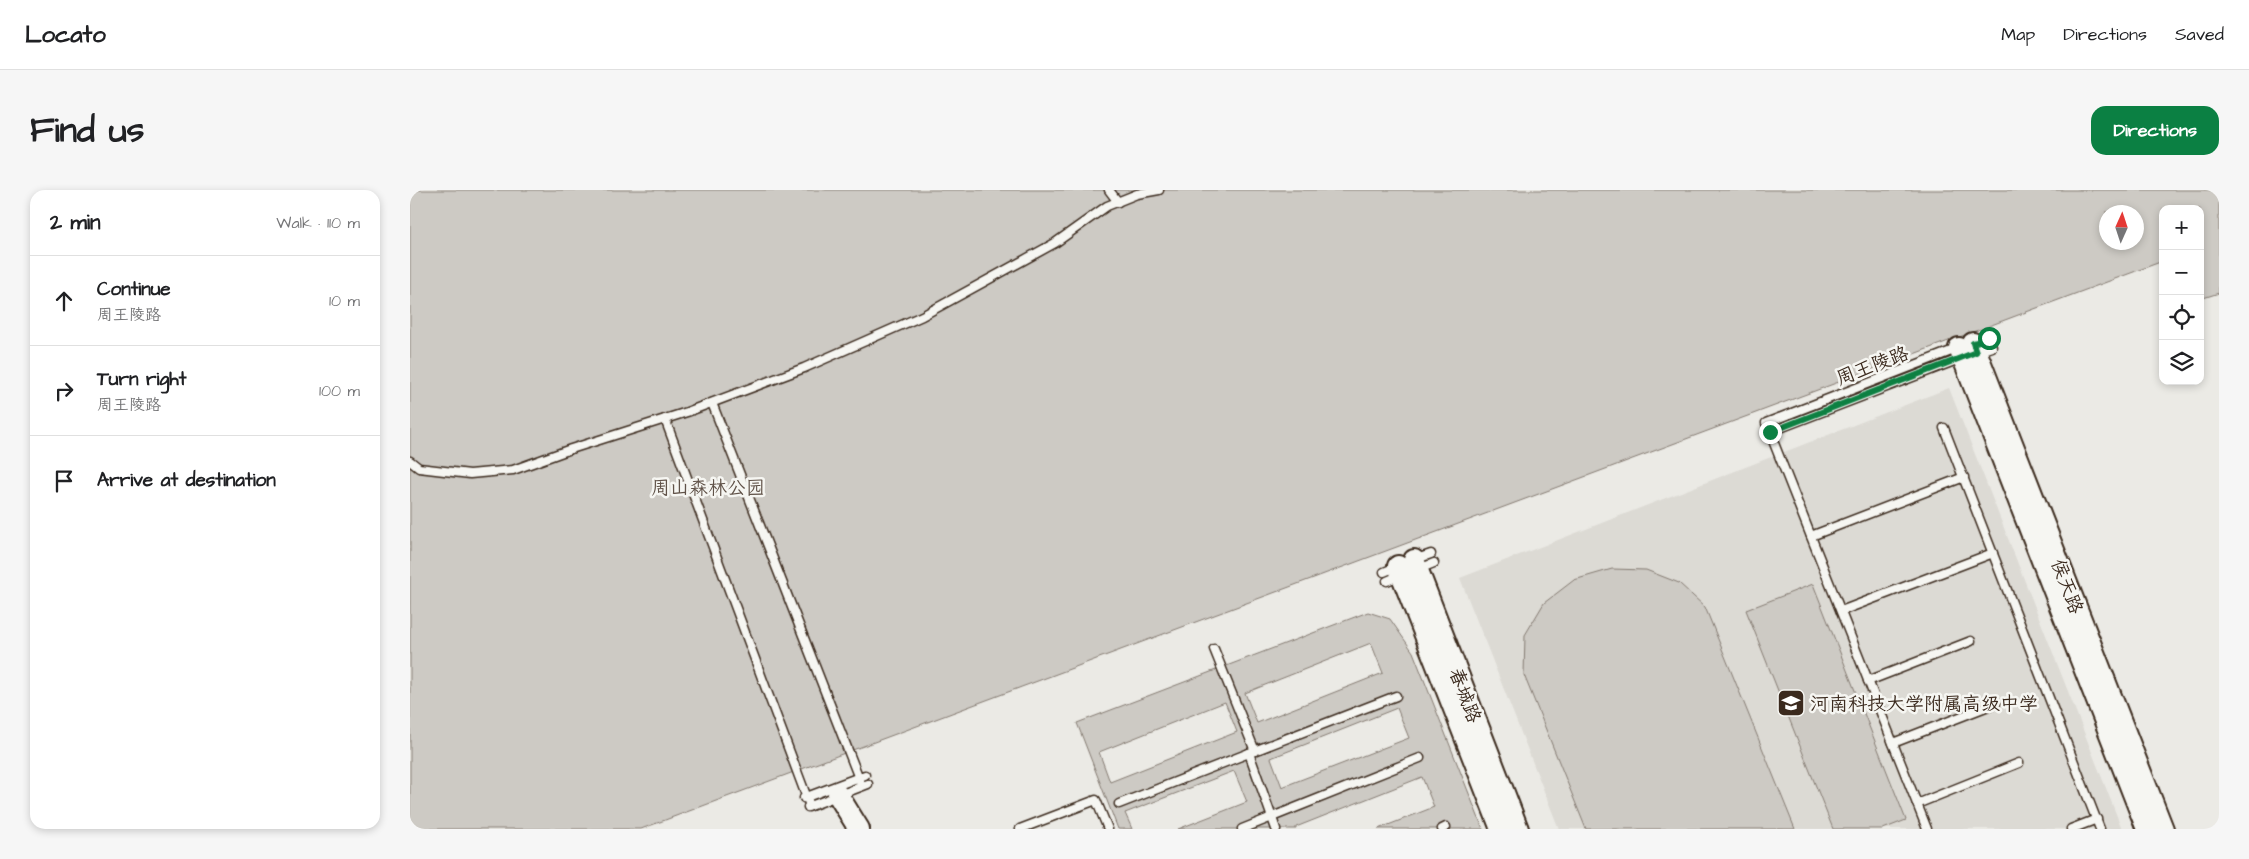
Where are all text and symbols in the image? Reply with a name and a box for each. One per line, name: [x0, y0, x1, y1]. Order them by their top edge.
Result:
text: Locato: [25, 18, 106, 52]
text: Map: [2001, 22, 2035, 47]
text: Directions: [2063, 22, 2147, 47]
text: Saved: [2175, 22, 2224, 47]
text: Find us: [30, 106, 144, 155]
button: Directions: [2091, 106, 2219, 155]
north arrow: [2099, 205, 2144, 250]
map controls: [2159, 205, 2204, 385]
button: +: [2159, 205, 2204, 250]
text: 2 min: [50, 208, 100, 237]
text: Walk · 110 m: [276, 212, 360, 234]
button: −: [2159, 250, 2204, 295]
text: Continue: [97, 276, 171, 303]
icon: ahead: [50, 287, 78, 315]
text: 10 m: [329, 290, 360, 312]
button: locate: [2159, 295, 2204, 340]
text: 周王陵路: [97, 304, 161, 326]
route start: [1978, 327, 2001, 350]
street label: 周王陵路: [1832, 340, 1913, 393]
button: layers: [2159, 340, 2204, 385]
text: Turn right: [97, 366, 186, 393]
icon: right: [50, 377, 78, 405]
text: 100 m: [319, 380, 360, 402]
text: 周王陵路: [97, 394, 161, 416]
route end: [1759, 421, 1782, 444]
icon: arrive: [50, 467, 78, 495]
text: Arrive at destination: [97, 467, 276, 494]
park label: 周山森林公园: [651, 475, 765, 502]
street label: 侯天路: [2044, 555, 2089, 618]
street label: 春城路: [1442, 664, 1487, 727]
school or university icon: 河南科技大学附属高级中学: [1776, 688, 1806, 718]
place label: 河南科技大学附属高级中学: [1810, 691, 2038, 718]

